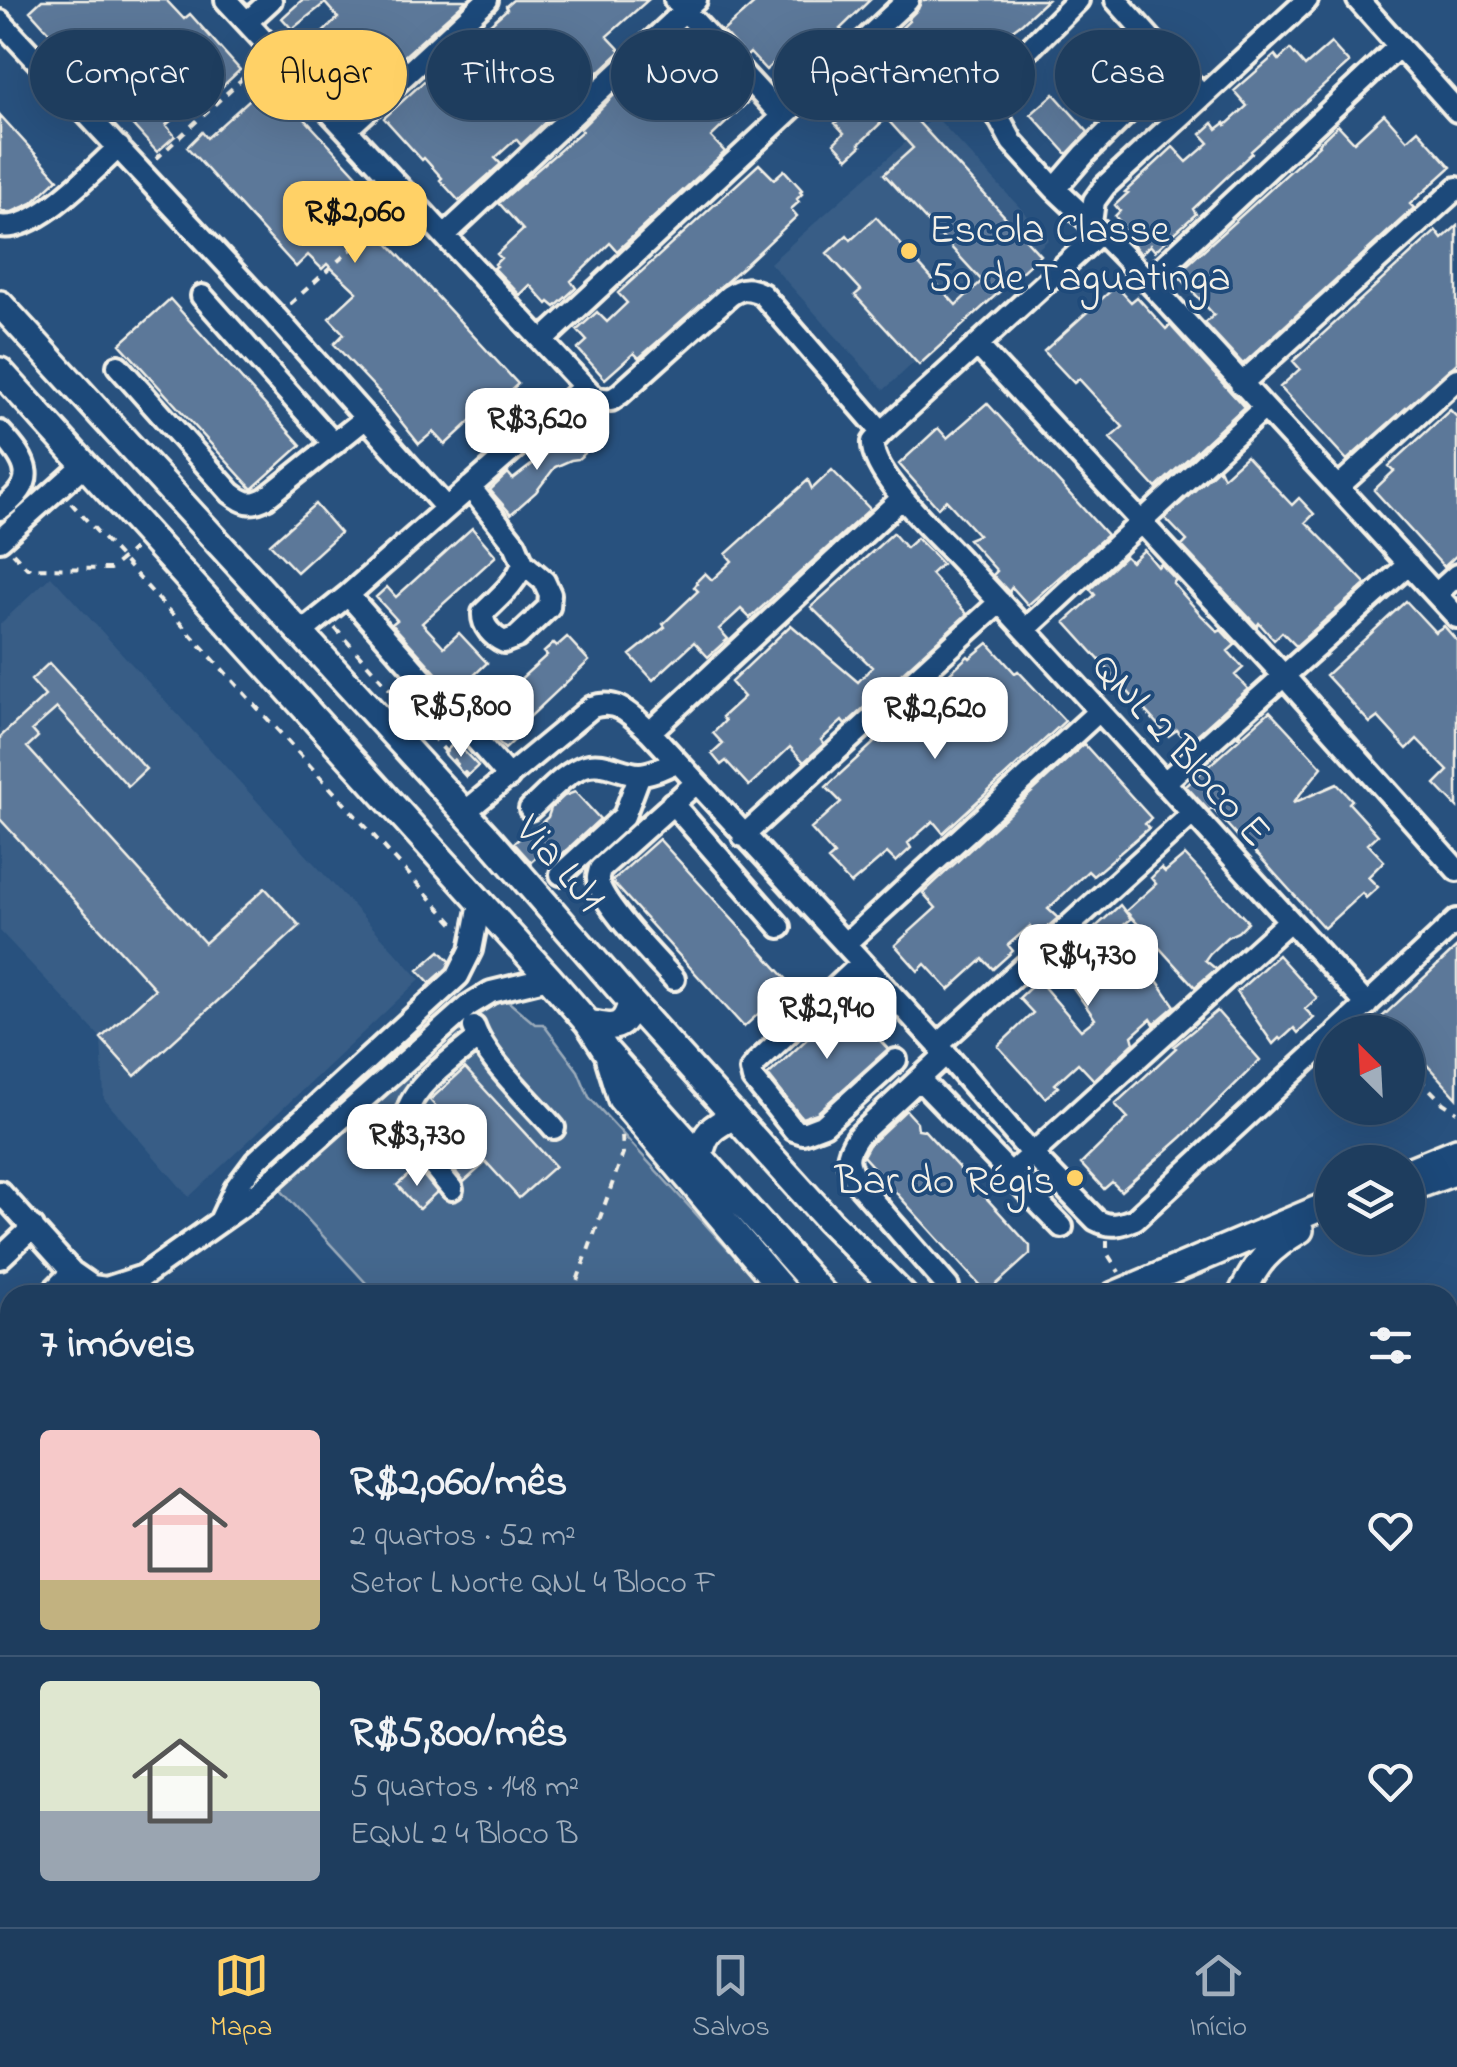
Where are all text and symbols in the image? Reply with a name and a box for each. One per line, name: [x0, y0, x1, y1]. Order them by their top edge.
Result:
chip: Comprar: [30, 30, 224, 120]
chip: Alugar: [244, 30, 407, 120]
chip: Filtros: [427, 30, 591, 120]
chip: Novo: [611, 30, 754, 120]
chip: Apartamento: [774, 30, 1035, 120]
chip: Casa: [1055, 30, 1200, 120]
pin: R$2,060: [263, 181, 447, 266]
text: R$2,060: [305, 190, 405, 237]
place label: Escola Classe 50 de Taguatinga: [929, 201, 1231, 310]
marker: Escola Classe 50 de Taguatinga: [898, 240, 920, 262]
pin: R$3,620: [445, 388, 629, 473]
text: R$3,620: [487, 397, 587, 444]
street label: QNL 2 Bloco E: [1075, 640, 1284, 862]
pin: R$5,800: [369, 675, 553, 760]
pin: R$2,620: [843, 677, 1027, 762]
text: R$5,800: [411, 684, 511, 731]
text: R$2,620: [884, 686, 986, 733]
street label: Via LJ1: [498, 802, 618, 927]
pin: R$4,730: [996, 924, 1180, 1009]
text: R$4,730: [1040, 933, 1136, 980]
pin: R$2,940: [735, 977, 919, 1062]
text: R$2,940: [779, 986, 875, 1033]
north arrow: [1315, 1015, 1425, 1125]
map controls: [1315, 1015, 1425, 1255]
pin: R$3,730: [325, 1104, 509, 1189]
text: R$3,730: [369, 1113, 465, 1160]
button: layers: [1315, 1145, 1425, 1255]
place label: Bar do Régis: [834, 1152, 1055, 1213]
marker: Bar do Régis: [1064, 1167, 1086, 1189]
text: 7 imóveis: [40, 1315, 195, 1376]
icon: filters: [1363, 1318, 1418, 1373]
text: R$2,060/mês: [350, 1453, 567, 1514]
icon: home: [120, 1470, 240, 1590]
icon: heart: [1363, 1503, 1418, 1558]
text: 2 quartos · 52 m²: [350, 1514, 576, 1561]
text: Setor L Norte QNL 4 Bloco F: [350, 1561, 716, 1608]
text: R$5,800/mês: [350, 1704, 568, 1765]
icon: home: [120, 1721, 240, 1841]
icon: heart: [1363, 1754, 1418, 1809]
text: 5 quartos · 148 m²: [350, 1765, 579, 1812]
text: EQNL 2 4 Bloco B: [350, 1812, 579, 1859]
tab: Mapa: [210, 1948, 272, 2049]
tab: Salvos: [692, 1948, 770, 2049]
tab: Início: [1190, 1948, 1247, 2049]

